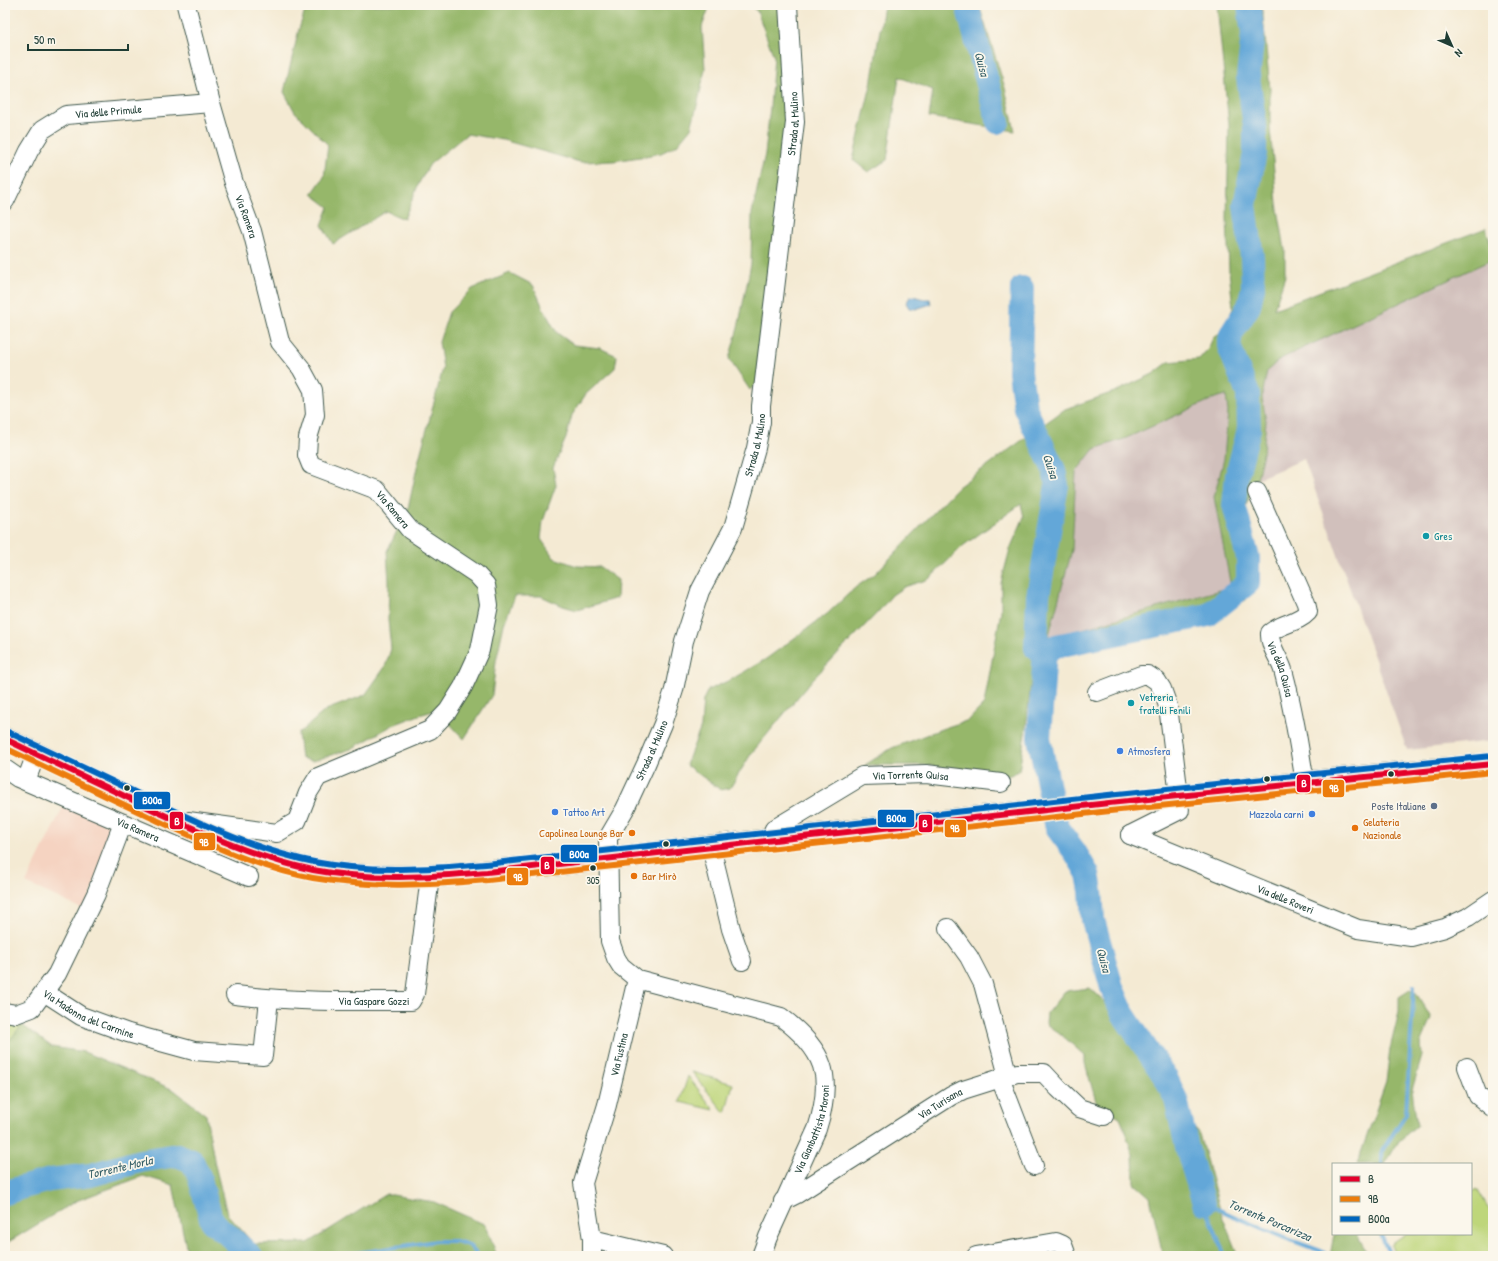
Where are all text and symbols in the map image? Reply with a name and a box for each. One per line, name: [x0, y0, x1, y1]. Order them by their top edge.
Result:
scale bar: [28, 26, 128, 52]
north arrow: [1432, 26, 1472, 66]
text: 50 m: [34, 31, 55, 48]
text: N: [1452, 46, 1466, 60]
water label: Quisa: [971, 50, 994, 79]
street label: Strada al Mulino: [784, 91, 802, 156]
street label: Via delle Primule: [74, 102, 143, 121]
street label: Via Ramera: [232, 193, 261, 240]
street label: Strada al Mulino: [741, 413, 768, 478]
water label: Quisa: [1039, 452, 1063, 482]
street label: Via Ramera: [373, 487, 413, 532]
place label: Gres: [1434, 529, 1452, 543]
marker: Gres: [1421, 531, 1431, 541]
street label: Via della Quisa: [1264, 639, 1296, 699]
place label: Vetreria fratelli Fenili: [1139, 690, 1191, 717]
marker: Vetreria fratelli Fenili: [1126, 698, 1136, 708]
street label: Strada al Mulino: [632, 718, 671, 783]
place label: Atmosfera: [1128, 744, 1171, 758]
marker: Atmosfera: [1115, 746, 1125, 756]
street label: Via Torrente Quisa: [872, 767, 950, 784]
unlabelled marker: [1386, 769, 1396, 779]
unlabelled marker: [1262, 774, 1272, 784]
line badge: B: [1296, 774, 1311, 793]
text: B: [1301, 776, 1307, 790]
line badge: 9B: [1322, 779, 1345, 798]
text: 9B: [1329, 781, 1339, 795]
unlabelled marker: [122, 783, 132, 793]
line badge: B00a: [133, 791, 171, 810]
text: B00a: [142, 793, 163, 807]
place label: Poste Italiane: [1372, 799, 1427, 813]
marker: Poste Italiane: [1429, 801, 1439, 811]
place label: Tattoo Art: [563, 805, 605, 819]
marker: Tattoo Art: [550, 807, 560, 817]
place label: Mazzola carni: [1249, 807, 1304, 821]
line badge: B00a: [877, 809, 915, 828]
marker: Mazzola carni: [1307, 809, 1317, 819]
line badge: B: [169, 811, 184, 830]
text: B00a: [886, 811, 907, 825]
street label: Via Ramera: [114, 814, 162, 845]
text: B: [174, 814, 180, 828]
line badge: B: [918, 814, 933, 833]
place label: Gelateria Nazionale: [1363, 815, 1402, 842]
text: B: [922, 816, 928, 830]
line badge: 9B: [944, 819, 967, 838]
text: 9B: [950, 821, 960, 835]
marker: Gelateria Nazionale: [1350, 823, 1360, 833]
place label: Capolinea Lounge Bar: [539, 826, 625, 840]
marker: Capolinea Lounge Bar: [627, 828, 637, 838]
line badge: 9B: [193, 832, 216, 851]
text: 9B: [199, 835, 209, 849]
unlabelled marker: [661, 839, 671, 849]
line badge: B00a: [560, 844, 598, 863]
text: B00a: [569, 847, 590, 861]
line badge: B: [540, 856, 555, 875]
text: B: [544, 858, 550, 872]
marker: 305: [588, 863, 598, 873]
line badge: 9B: [506, 867, 529, 886]
place label: Bar Mirò: [642, 869, 677, 883]
text: 9B: [513, 870, 523, 884]
marker: Bar Mirò: [629, 871, 639, 881]
place label: 305: [586, 874, 600, 887]
street label: Via delle Roveri: [1255, 881, 1316, 917]
water label: Quisa: [1093, 946, 1116, 975]
street label: Via Madonna del Carmine: [40, 986, 136, 1041]
street label: Via Gaspare Gozzi: [338, 994, 409, 1008]
street label: Via Fustina: [607, 1031, 631, 1078]
street label: Via Turisana: [915, 1084, 965, 1122]
street label: Via Gianbattista Moroni: [791, 1085, 832, 1176]
water label: Torrente Morla: [86, 1151, 155, 1183]
legend: [1332, 1163, 1472, 1235]
text: B: [1368, 1170, 1374, 1187]
text: 9B: [1368, 1190, 1379, 1207]
water label: Torrente Porcarizza: [1226, 1195, 1315, 1246]
text: B00a: [1368, 1210, 1390, 1227]

